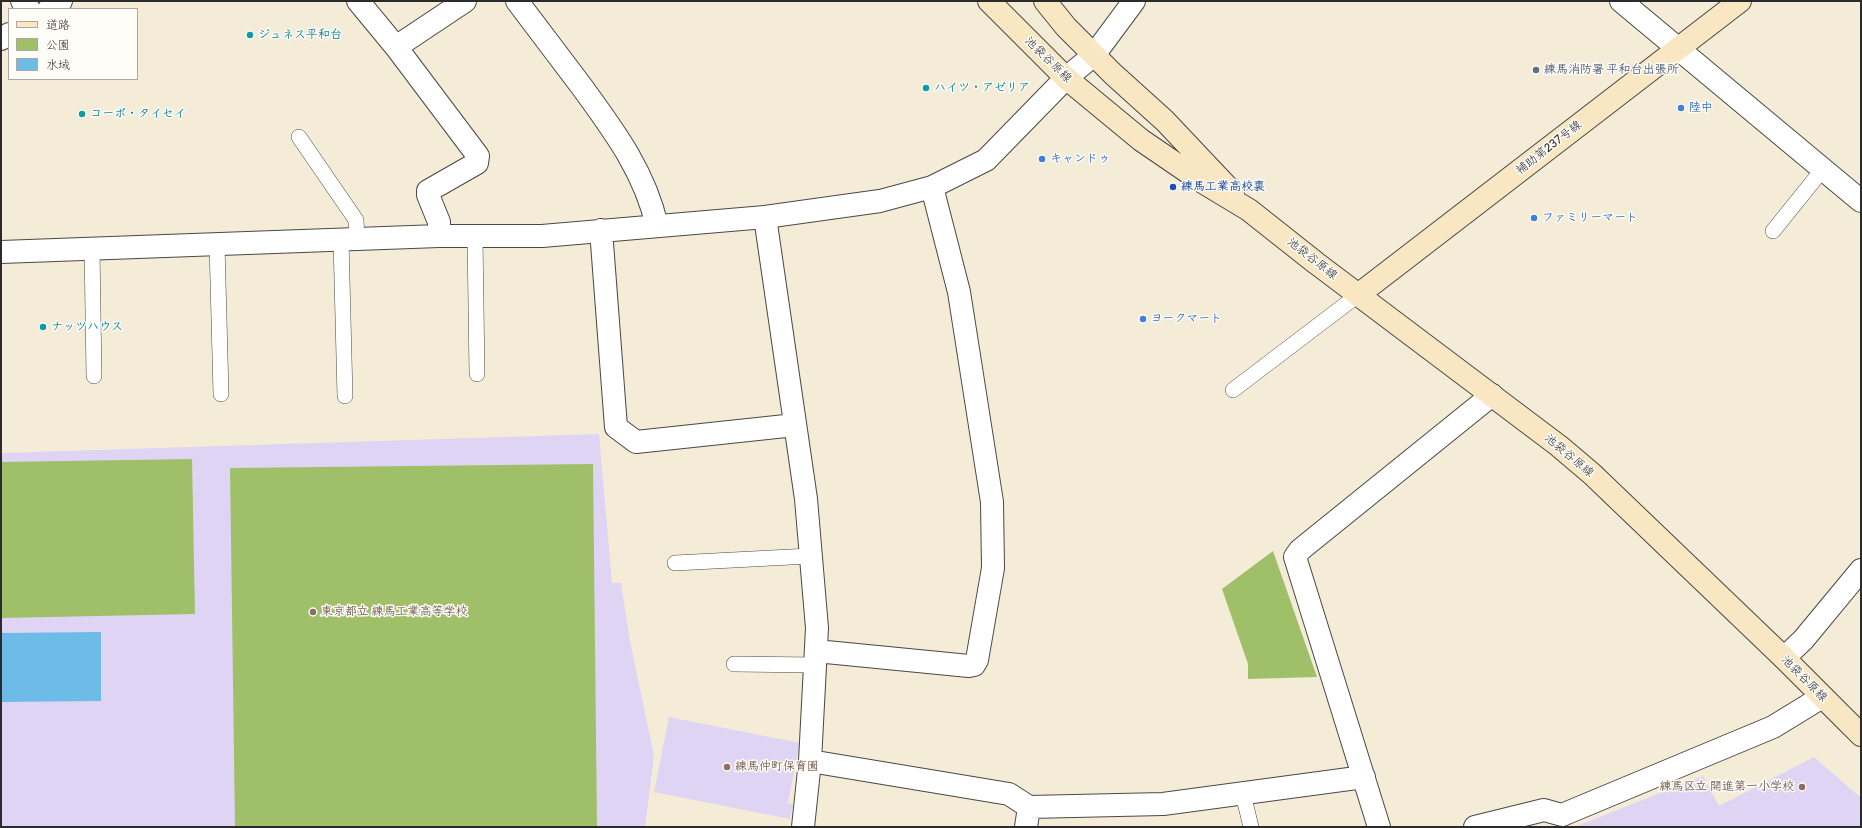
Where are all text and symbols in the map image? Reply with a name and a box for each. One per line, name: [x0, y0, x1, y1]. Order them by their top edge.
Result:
legend: [8, 8, 138, 80]
text: 道路: [46, 18, 70, 33]
place label: ジュネス平和台: [258, 28, 342, 42]
marker: ジュネス平和台: [245, 30, 255, 40]
street label: 池袋谷原線: [1021, 34, 1075, 86]
text: 公園: [46, 38, 70, 53]
text: 水域: [46, 58, 70, 73]
place label: 練馬消防署 平和台出張所: [1544, 63, 1679, 77]
marker: 練馬消防署 平和台出張所: [1531, 65, 1541, 75]
place label: ハイツ・アゼリア: [934, 81, 1030, 95]
marker: ハイツ・アゼリア: [921, 83, 931, 93]
place label: 陸中: [1689, 101, 1713, 115]
marker: 陸中: [1676, 103, 1686, 113]
place label: コーポ・タイセイ: [90, 107, 186, 121]
marker: コーポ・タイセイ: [77, 109, 87, 119]
street label: 補助第237号線: [1513, 118, 1585, 178]
place label: キャンドゥ: [1050, 152, 1110, 166]
marker: キャンドゥ: [1037, 154, 1047, 164]
place label: 練馬工業高校裏: [1181, 180, 1265, 194]
marker: 練馬工業高校裏: [1168, 182, 1178, 192]
place label: ファミリーマート: [1542, 211, 1638, 225]
marker: ファミリーマート: [1529, 213, 1539, 223]
street label: 池袋谷原線: [1284, 235, 1340, 283]
place label: ヨークマート: [1151, 312, 1222, 326]
marker: ヨークマート: [1138, 314, 1148, 324]
place label: ナッツハウス: [51, 320, 123, 334]
marker: ナッツハウス: [38, 322, 48, 332]
street label: 池袋谷原線: [1541, 431, 1597, 481]
place label: 東京都立 練馬工業高等学校: [321, 605, 468, 619]
marker: 東京都立 練馬工業高等学校: [308, 607, 318, 617]
street label: 池袋谷原線: [1778, 653, 1830, 705]
place label: 練馬仲町保育園: [735, 760, 819, 774]
marker: 練馬仲町保育園: [722, 762, 732, 772]
place label: 練馬区立 開進第一小学校: [1659, 780, 1794, 794]
marker: 練馬区立 開進第一小学校: [1797, 782, 1807, 792]

